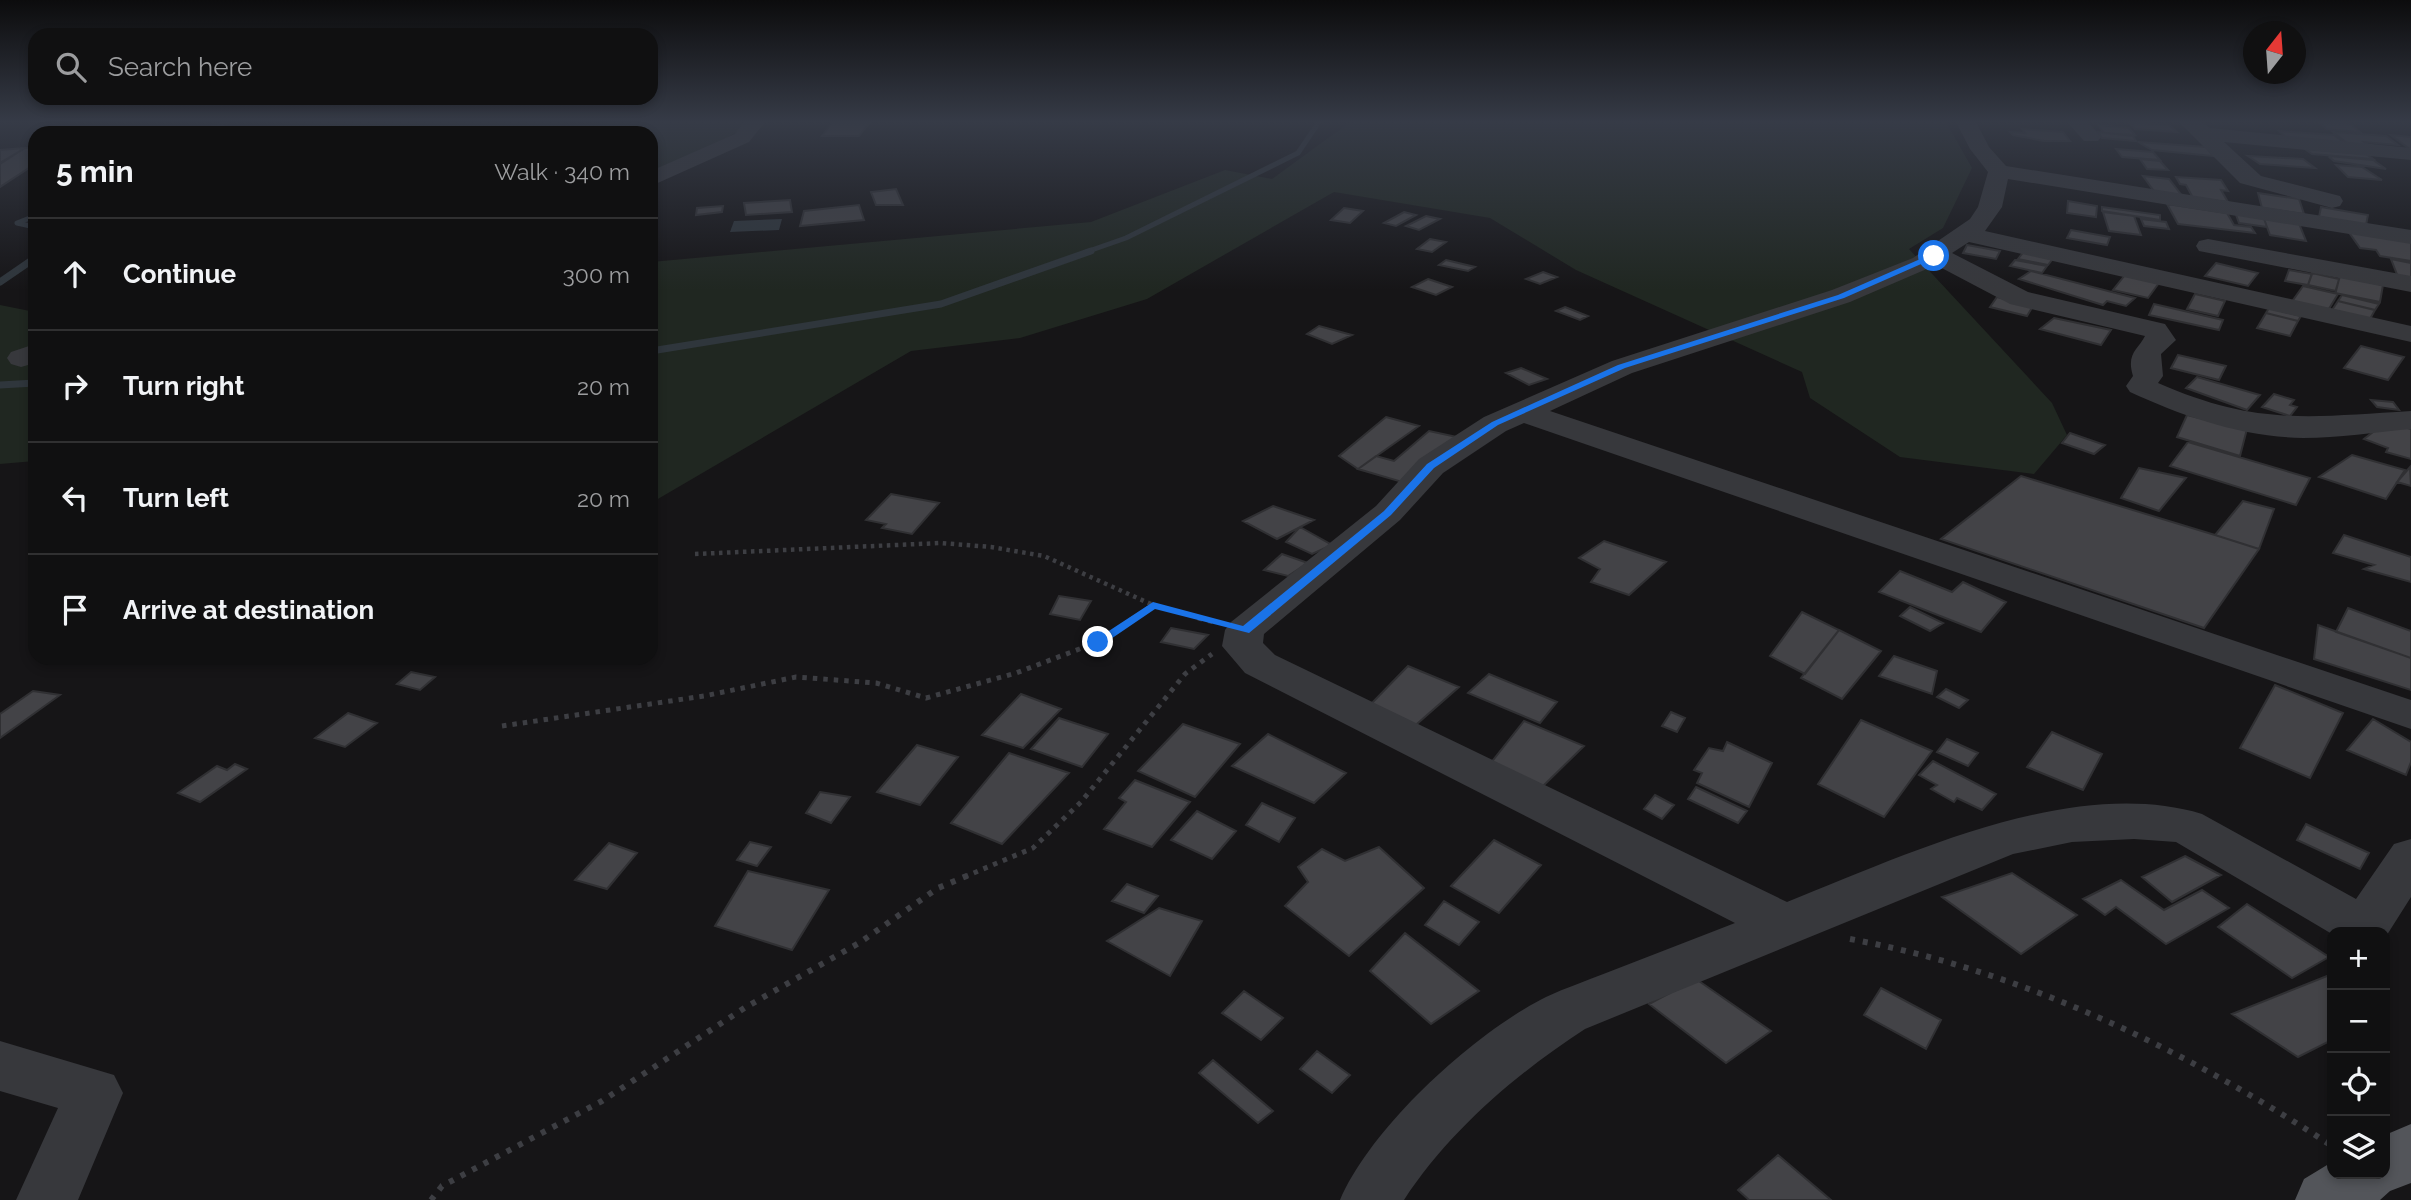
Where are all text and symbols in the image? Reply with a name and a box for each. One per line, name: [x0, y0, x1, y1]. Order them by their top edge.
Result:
north arrow: [2243, 21, 2306, 84]
search box: [28, 28, 658, 105]
icon: search: [52, 48, 90, 86]
text: Search here: [108, 52, 252, 82]
text: 5 min: [56, 154, 134, 189]
text: Walk · 340 m: [494, 158, 630, 185]
route start: [1918, 240, 1949, 271]
icon: ahead: [56, 255, 94, 293]
text: Continue: [123, 259, 236, 289]
text: 300 m: [563, 261, 630, 288]
icon: right: [56, 367, 94, 405]
text: Turn right: [123, 371, 244, 401]
text: 20 m: [577, 373, 630, 400]
icon: left: [56, 479, 94, 517]
text: Turn left: [123, 483, 229, 513]
text: 20 m: [577, 485, 630, 512]
icon: arrive: [56, 591, 94, 629]
text: Arrive at destination: [123, 595, 374, 625]
route end: [1082, 626, 1113, 657]
map controls: [2327, 927, 2390, 1179]
button: +: [2327, 927, 2390, 990]
button: −: [2327, 990, 2390, 1053]
button: locate: [2327, 1053, 2390, 1116]
button: layers: [2327, 1116, 2390, 1179]

